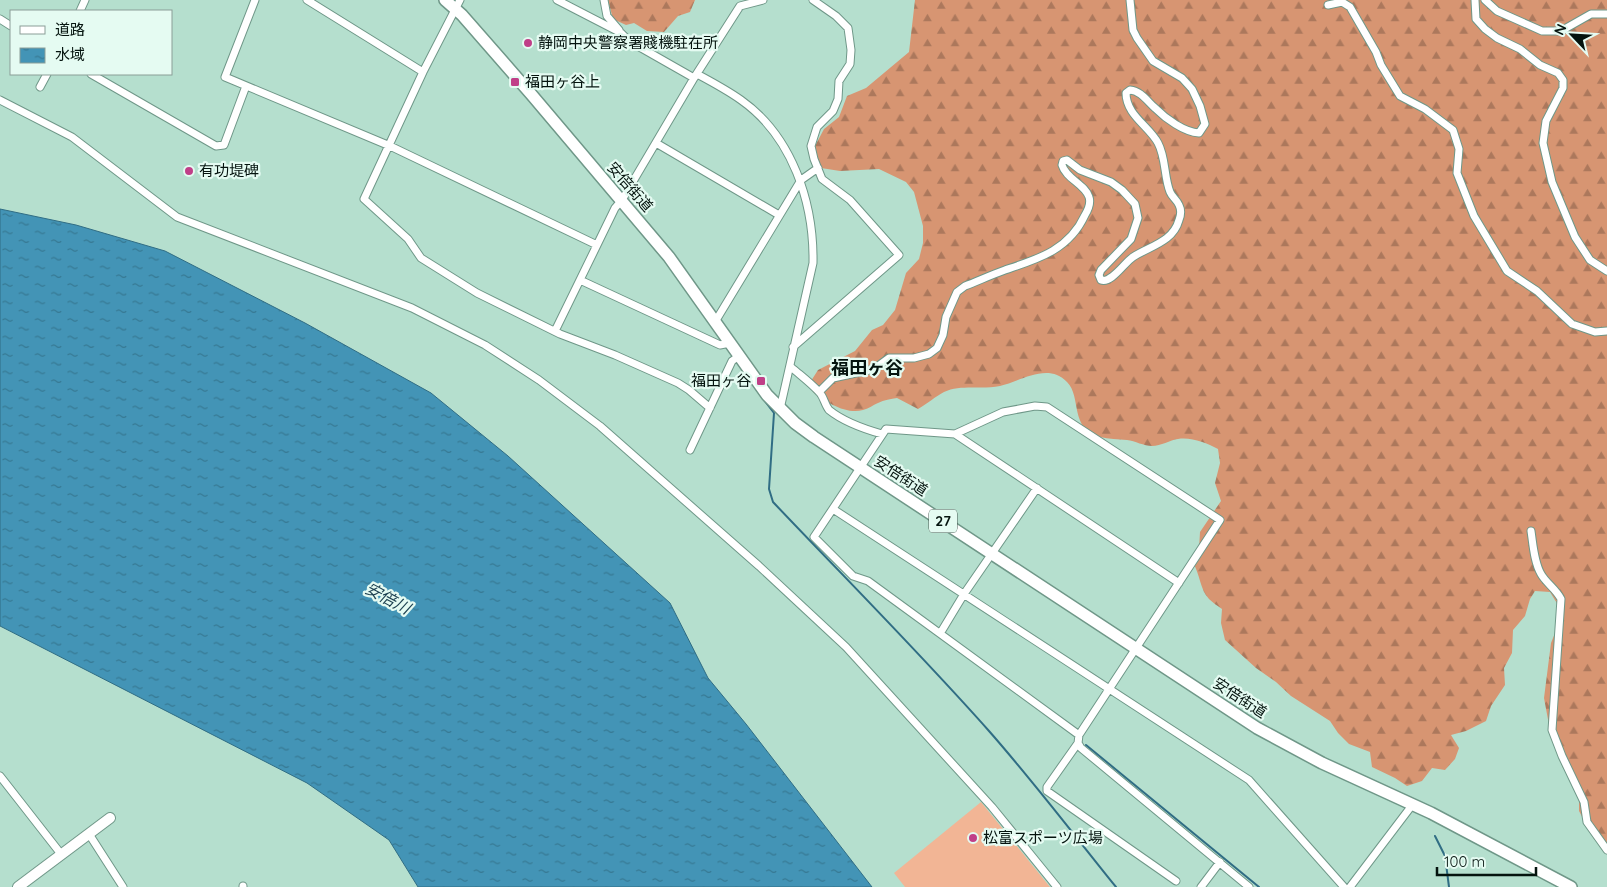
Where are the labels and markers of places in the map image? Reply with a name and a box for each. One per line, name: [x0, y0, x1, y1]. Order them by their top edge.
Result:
place label: 静岡中央警察署賤機駐在所: [538, 33, 718, 52]
marker: 静岡中央警察署賤機駐在所: [522, 37, 534, 49]
place label: 福田ヶ谷上: [525, 72, 600, 91]
marker: 福田ヶ谷上: [509, 76, 521, 88]
place label: 有功堤碑: [199, 161, 259, 180]
marker: 有功堤碑: [183, 165, 195, 177]
place label: 福田ヶ谷: [691, 371, 751, 390]
marker: 福田ヶ谷: [755, 375, 767, 387]
place label: 松富スポーツ広場: [983, 828, 1103, 847]
marker: 松富スポーツ広場: [967, 832, 979, 844]

